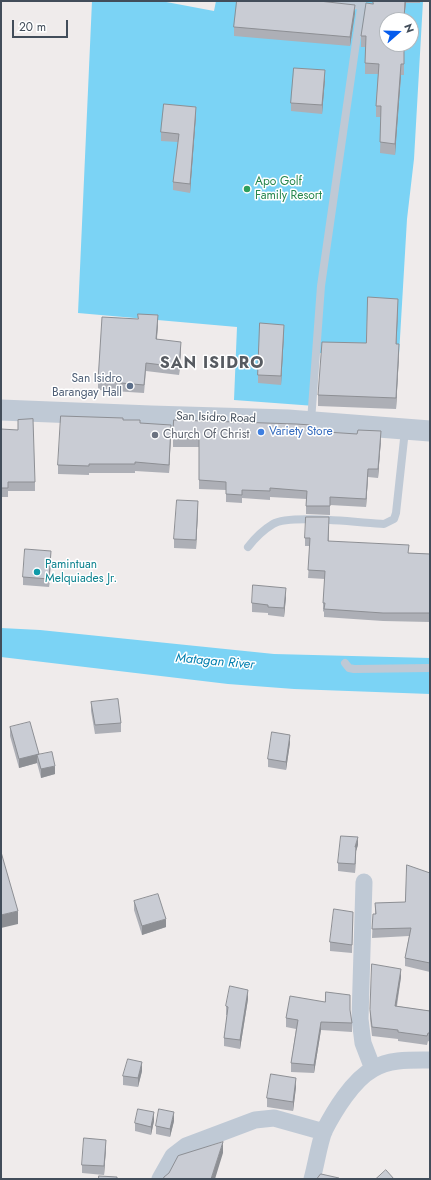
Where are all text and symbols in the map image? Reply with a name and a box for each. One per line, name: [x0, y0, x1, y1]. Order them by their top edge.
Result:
scale bar: [14, 12, 70, 38]
north arrow: [379, 12, 419, 52]
text: 20 m: [19, 18, 46, 36]
text: N: [400, 21, 418, 35]
place label: Apo Golf Family Resort: [255, 175, 322, 203]
marker: Apo Golf Family Resort: [242, 184, 252, 194]
district label: SAN ISIDRO: [160, 354, 264, 374]
place label: San Isidro Barangay Hall: [52, 372, 122, 400]
marker: San Isidro Barangay Hall: [125, 381, 135, 391]
street label: San Isidro Road: [176, 409, 256, 427]
place label: Variety Store: [269, 425, 333, 439]
marker: Variety Store: [256, 427, 266, 437]
place label: Church Of Christ: [163, 428, 249, 442]
marker: Church Of Christ: [150, 430, 160, 440]
place label: Pamintuan Melquiades Jr.: [45, 558, 117, 586]
marker: Pamintuan Melquiades Jr.: [32, 567, 42, 577]
water label: Matagan River: [175, 651, 255, 673]

